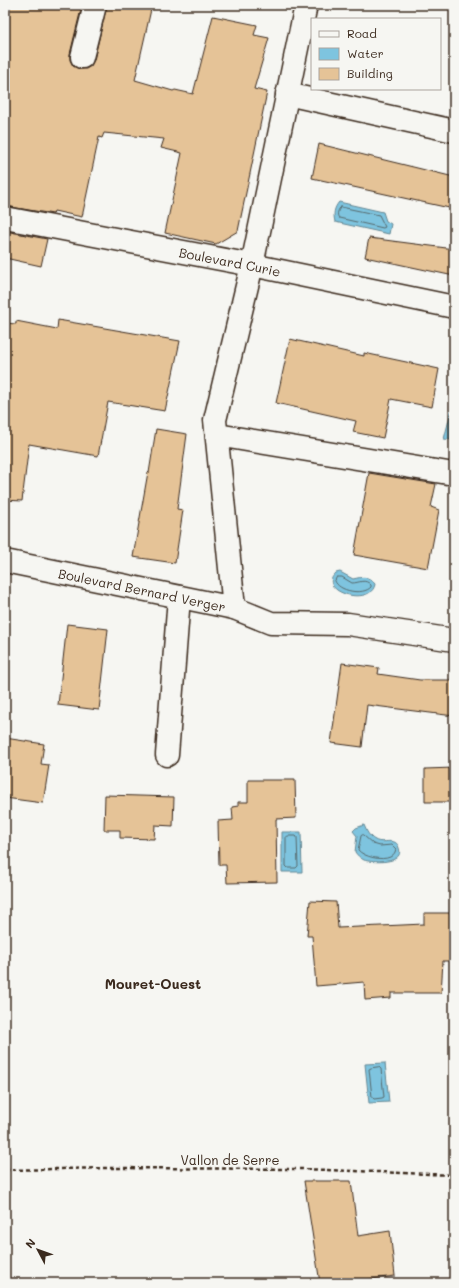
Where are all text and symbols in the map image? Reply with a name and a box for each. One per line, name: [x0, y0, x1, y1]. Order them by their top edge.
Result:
legend: [311, 18, 441, 90]
text: Road: [347, 25, 377, 41]
text: Water: [347, 45, 384, 61]
text: Building: [347, 65, 393, 81]
street label: Boulevard Curie: [178, 243, 282, 279]
street label: Boulevard Bernard Verger: [57, 564, 227, 615]
district label: Mouret-Ouest: [105, 974, 201, 993]
street label: Vallon de Serre: [181, 1151, 279, 1168]
north arrow: [18, 1230, 58, 1270]
text: N: [22, 1235, 38, 1251]

